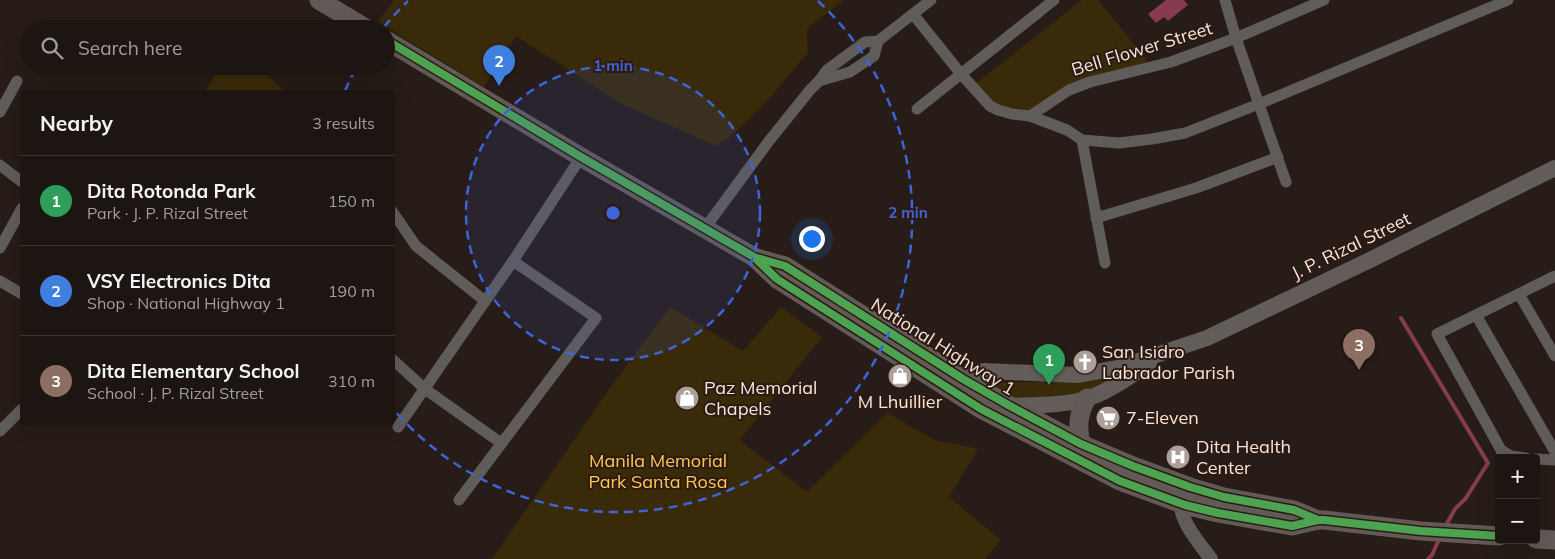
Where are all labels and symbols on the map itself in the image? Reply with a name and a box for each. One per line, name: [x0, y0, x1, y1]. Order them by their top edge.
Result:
street label: Bell Flower Street: [1069, 16, 1215, 81]
pin: 2: [483, 45, 515, 86]
text: 1 min: [593, 56, 633, 75]
text: 2 min: [888, 203, 928, 222]
centre of rings: [604, 204, 622, 222]
street label: J. P. Rizal Street: [1287, 207, 1414, 284]
your location: [799, 226, 825, 252]
street label: National Highway 1: [867, 293, 1020, 400]
pin: 3: [1343, 329, 1375, 370]
place label: San Isidro Labrador Parish: [1102, 340, 1235, 384]
pin: 1: [1033, 344, 1065, 385]
church icon: San Isidro Labrador Parish: [1072, 349, 1098, 375]
shop icon: M Lhuillier: [887, 363, 913, 389]
place label: Paz Memorial Chapels: [704, 376, 817, 420]
shop icon: Paz Memorial Chapels: [674, 385, 700, 411]
place label: M Lhuillier: [858, 390, 943, 413]
supermarket icon: 7-Eleven: [1095, 405, 1121, 431]
place label: 7-Eleven: [1126, 406, 1199, 429]
place label: Dita Health Center: [1196, 435, 1291, 479]
hospital icon: Dita Health Center: [1165, 444, 1191, 470]
park label: Manila Memorial Park Santa Rosa: [588, 449, 728, 493]

